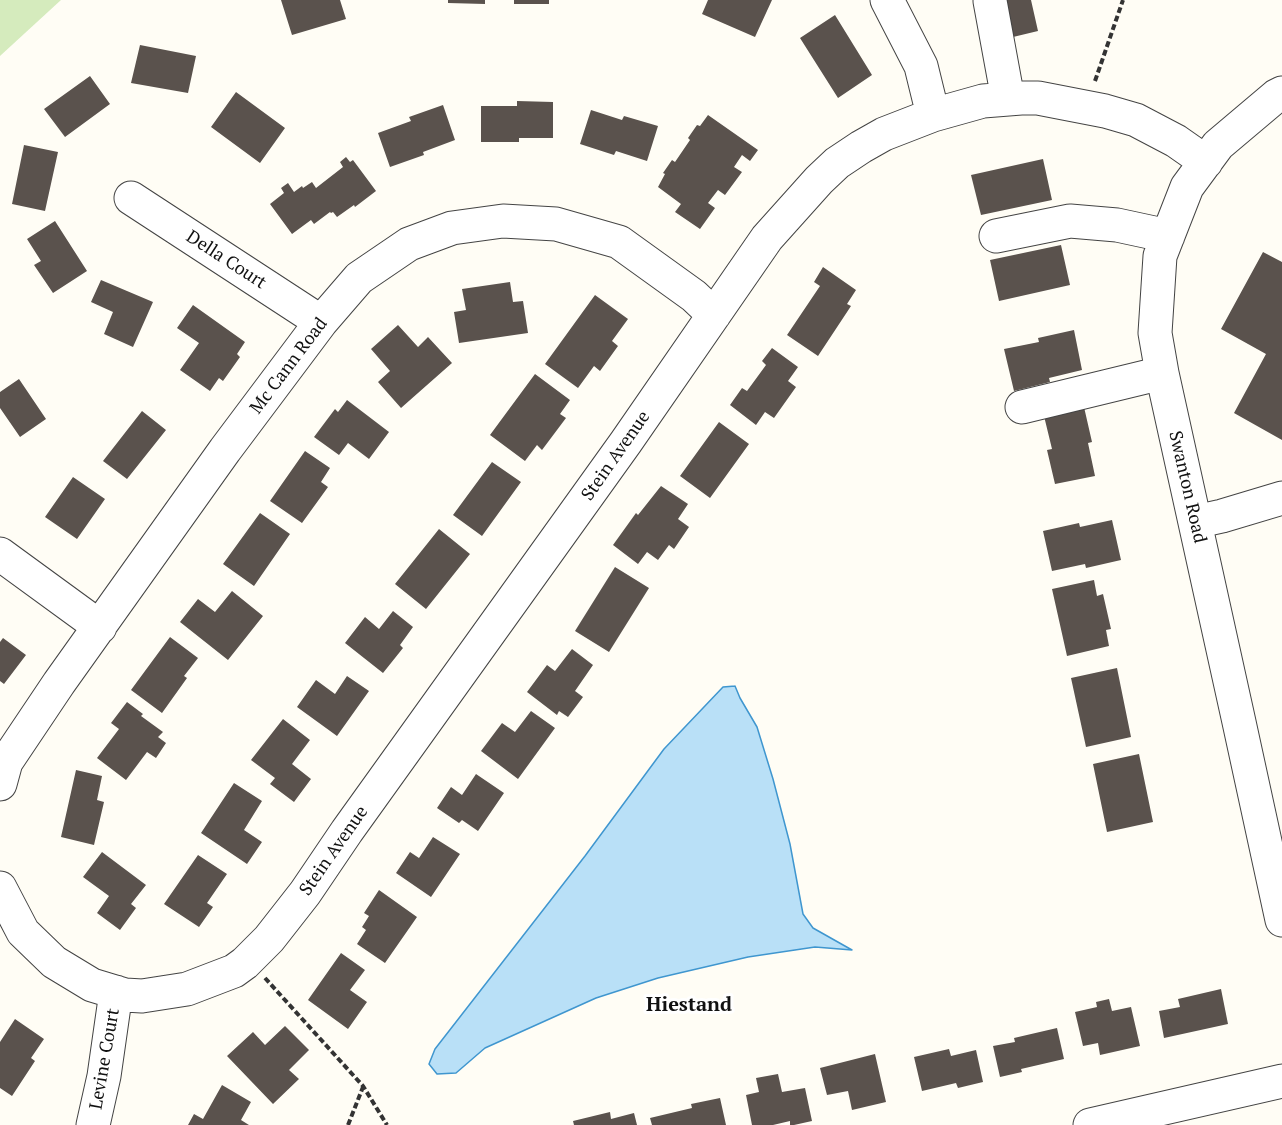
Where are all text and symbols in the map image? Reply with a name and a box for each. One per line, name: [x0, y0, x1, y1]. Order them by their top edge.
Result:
street label: Della Court: [182, 226, 270, 294]
street label: Mc Cann Road: [246, 314, 332, 418]
street label: Stein Avenue: [577, 407, 655, 505]
street label: Swanton Road: [1164, 429, 1210, 545]
street label: Stein Avenue: [295, 802, 373, 900]
district label: Hiestand: [646, 993, 732, 1017]
street label: Levine Court: [85, 1007, 125, 1111]

